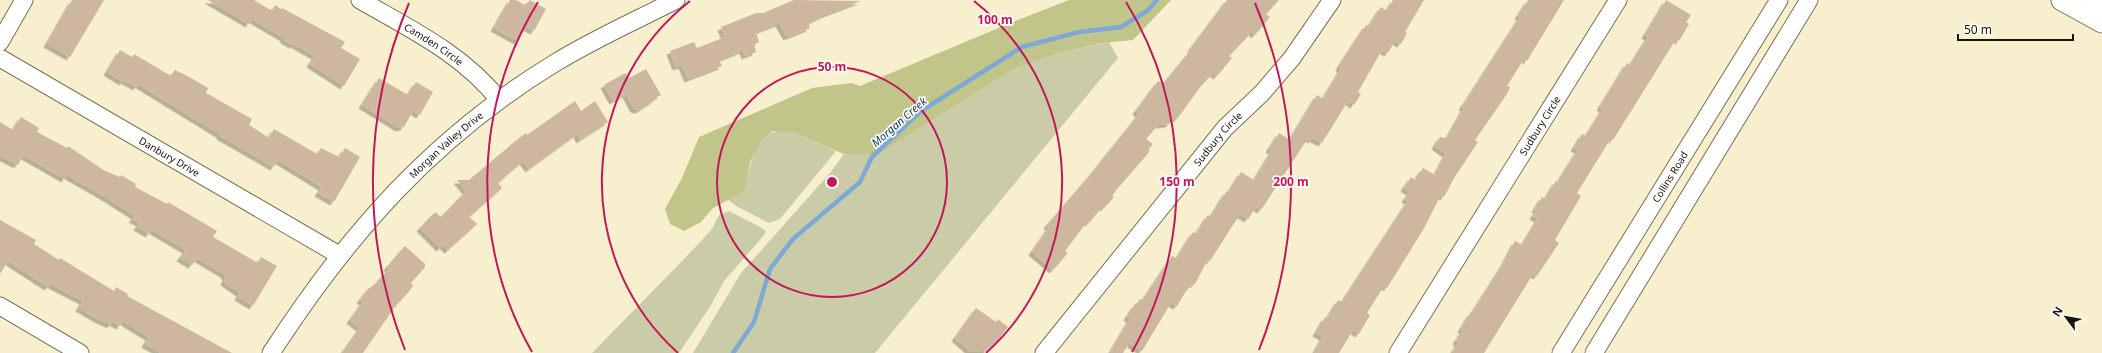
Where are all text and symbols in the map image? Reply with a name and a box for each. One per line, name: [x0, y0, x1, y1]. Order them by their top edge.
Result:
text: 100 m: [977, 11, 1013, 28]
scale bar: [1958, 16, 2073, 42]
street label: Camden Circle: [402, 20, 466, 69]
text: 50 m: [1964, 21, 1992, 38]
text: 50 m: [818, 58, 846, 75]
water label: Morgan Creek: [868, 93, 930, 150]
street label: Sudbury Circle: [1516, 93, 1564, 158]
street label: Morgan Valley Drive: [406, 108, 486, 181]
street label: Sudbury Circle: [1190, 108, 1245, 169]
street label: Danbury Drive: [137, 133, 203, 180]
street label: Collins Road: [1649, 149, 1691, 205]
text: 150 m: [1159, 173, 1195, 190]
text: 200 m: [1273, 173, 1309, 190]
centre of rings: [825, 175, 839, 189]
north arrow: [2046, 297, 2086, 337]
text: N: [2048, 304, 2066, 319]

